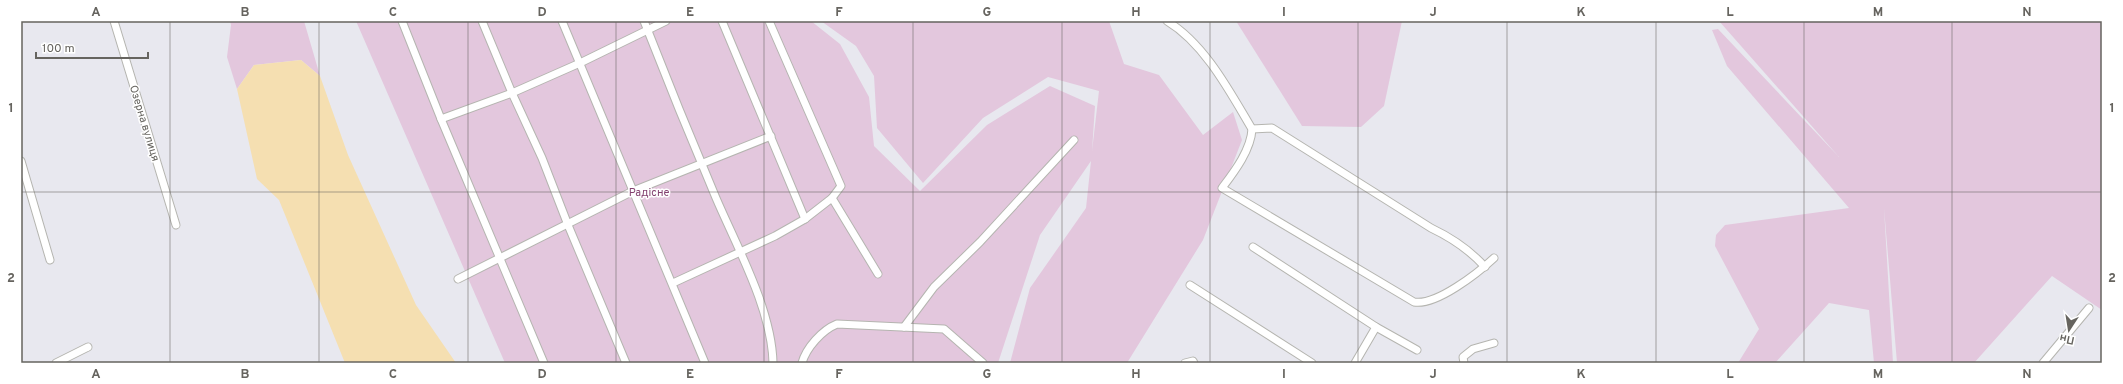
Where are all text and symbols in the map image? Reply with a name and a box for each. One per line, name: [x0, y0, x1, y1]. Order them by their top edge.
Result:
text: A: [91, 5, 101, 21]
text: B: [241, 5, 250, 21]
text: C: [389, 5, 397, 21]
text: D: [537, 5, 547, 21]
text: E: [686, 5, 694, 21]
text: F: [835, 5, 843, 21]
text: G: [983, 5, 992, 21]
text: H: [1131, 5, 1141, 21]
text: I: [1282, 5, 1286, 21]
text: J: [1429, 5, 1437, 21]
text: K: [1576, 5, 1586, 21]
text: L: [1726, 5, 1734, 21]
text: M: [1873, 5, 1883, 21]
text: N: [2022, 5, 2032, 21]
scale bar: [36, 34, 148, 60]
text: 100 m: [42, 41, 75, 57]
street label: Озерна вулиця: [126, 83, 162, 163]
text: 1: [8, 101, 14, 117]
text: 1: [2109, 101, 2115, 117]
park label: Радісне: [629, 186, 669, 200]
text: 2: [7, 271, 15, 287]
text: 2: [2108, 271, 2116, 287]
north arrow: [2049, 310, 2089, 350]
text: Пн: [2058, 330, 2076, 347]
text: A: [91, 367, 101, 383]
text: B: [241, 367, 250, 383]
text: C: [389, 367, 397, 383]
text: D: [537, 367, 547, 383]
text: E: [686, 367, 694, 383]
text: F: [835, 367, 843, 383]
text: G: [983, 367, 992, 383]
text: H: [1131, 367, 1141, 383]
text: I: [1282, 367, 1286, 383]
text: J: [1429, 367, 1437, 383]
text: K: [1576, 367, 1586, 383]
text: L: [1726, 367, 1734, 383]
text: M: [1873, 367, 1883, 383]
text: N: [2022, 367, 2032, 383]

